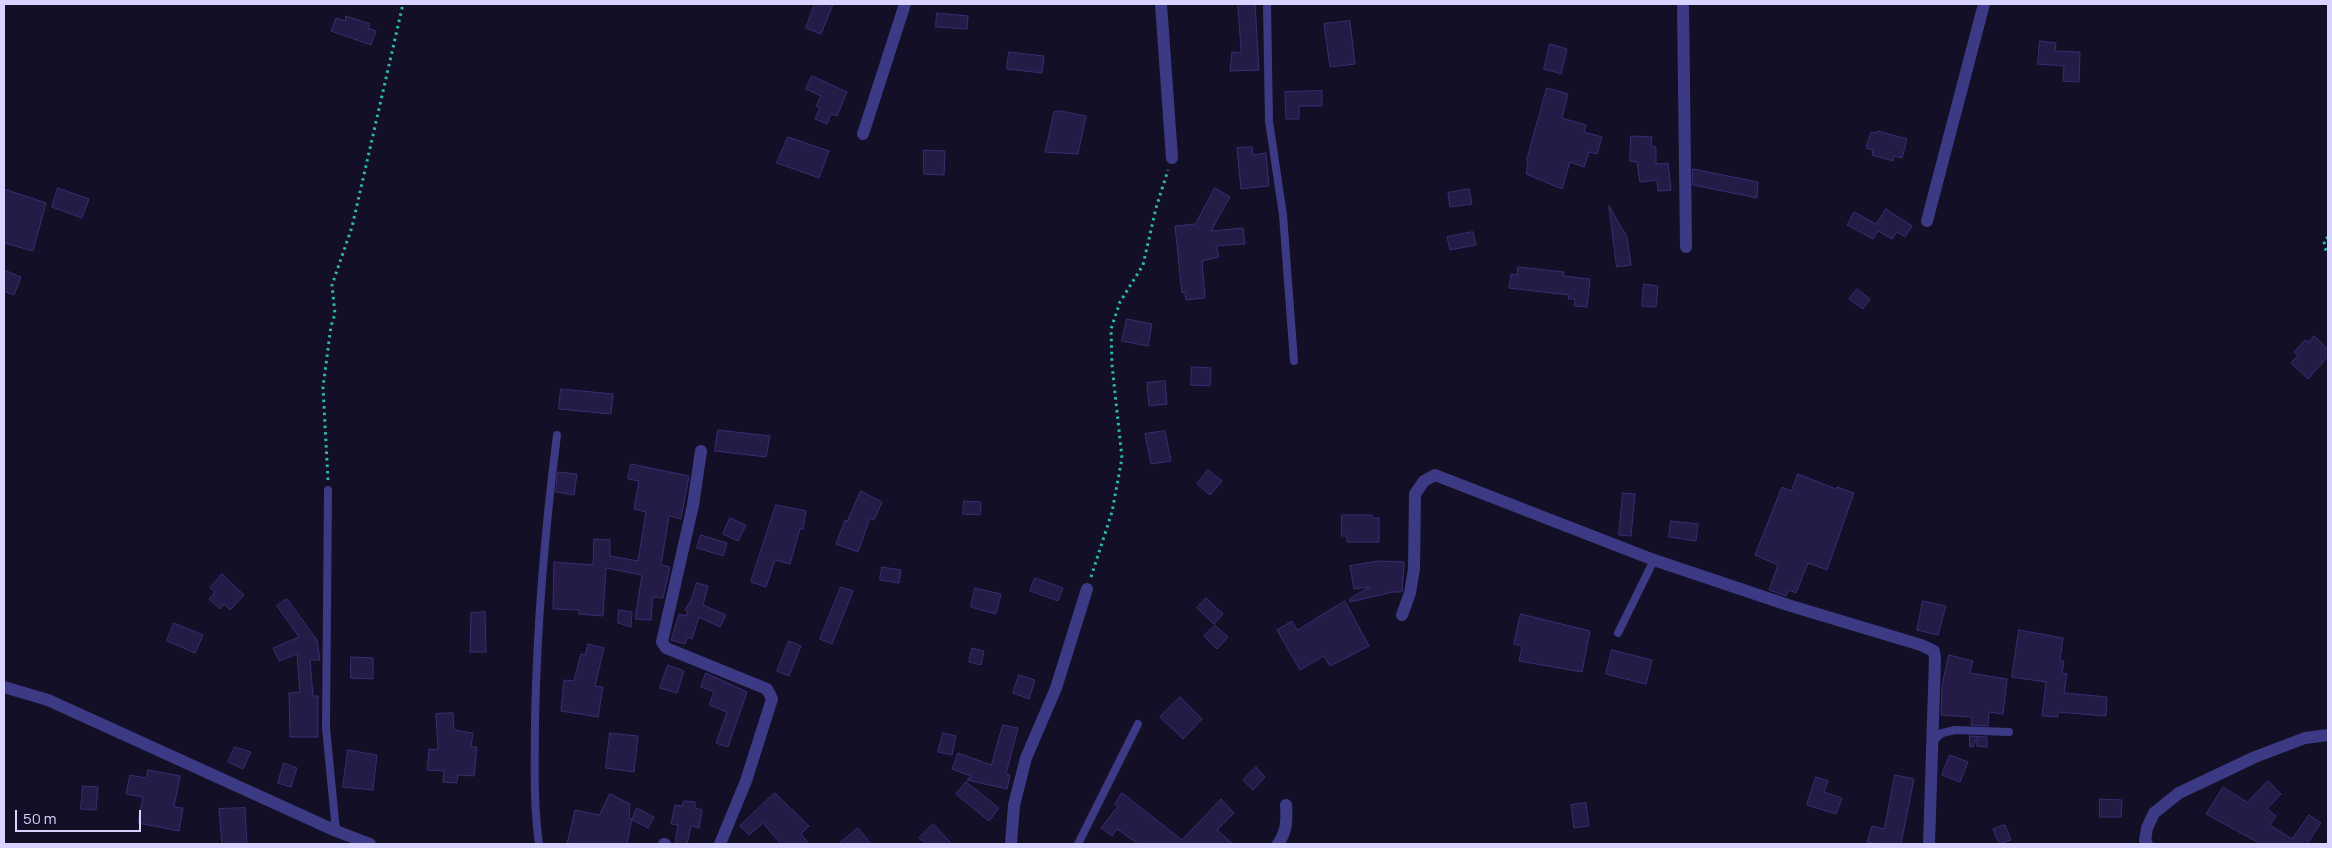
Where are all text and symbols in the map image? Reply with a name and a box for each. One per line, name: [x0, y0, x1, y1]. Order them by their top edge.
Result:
scale bar: [18, 800, 144, 832]
text: 50 m: [23, 808, 57, 829]

